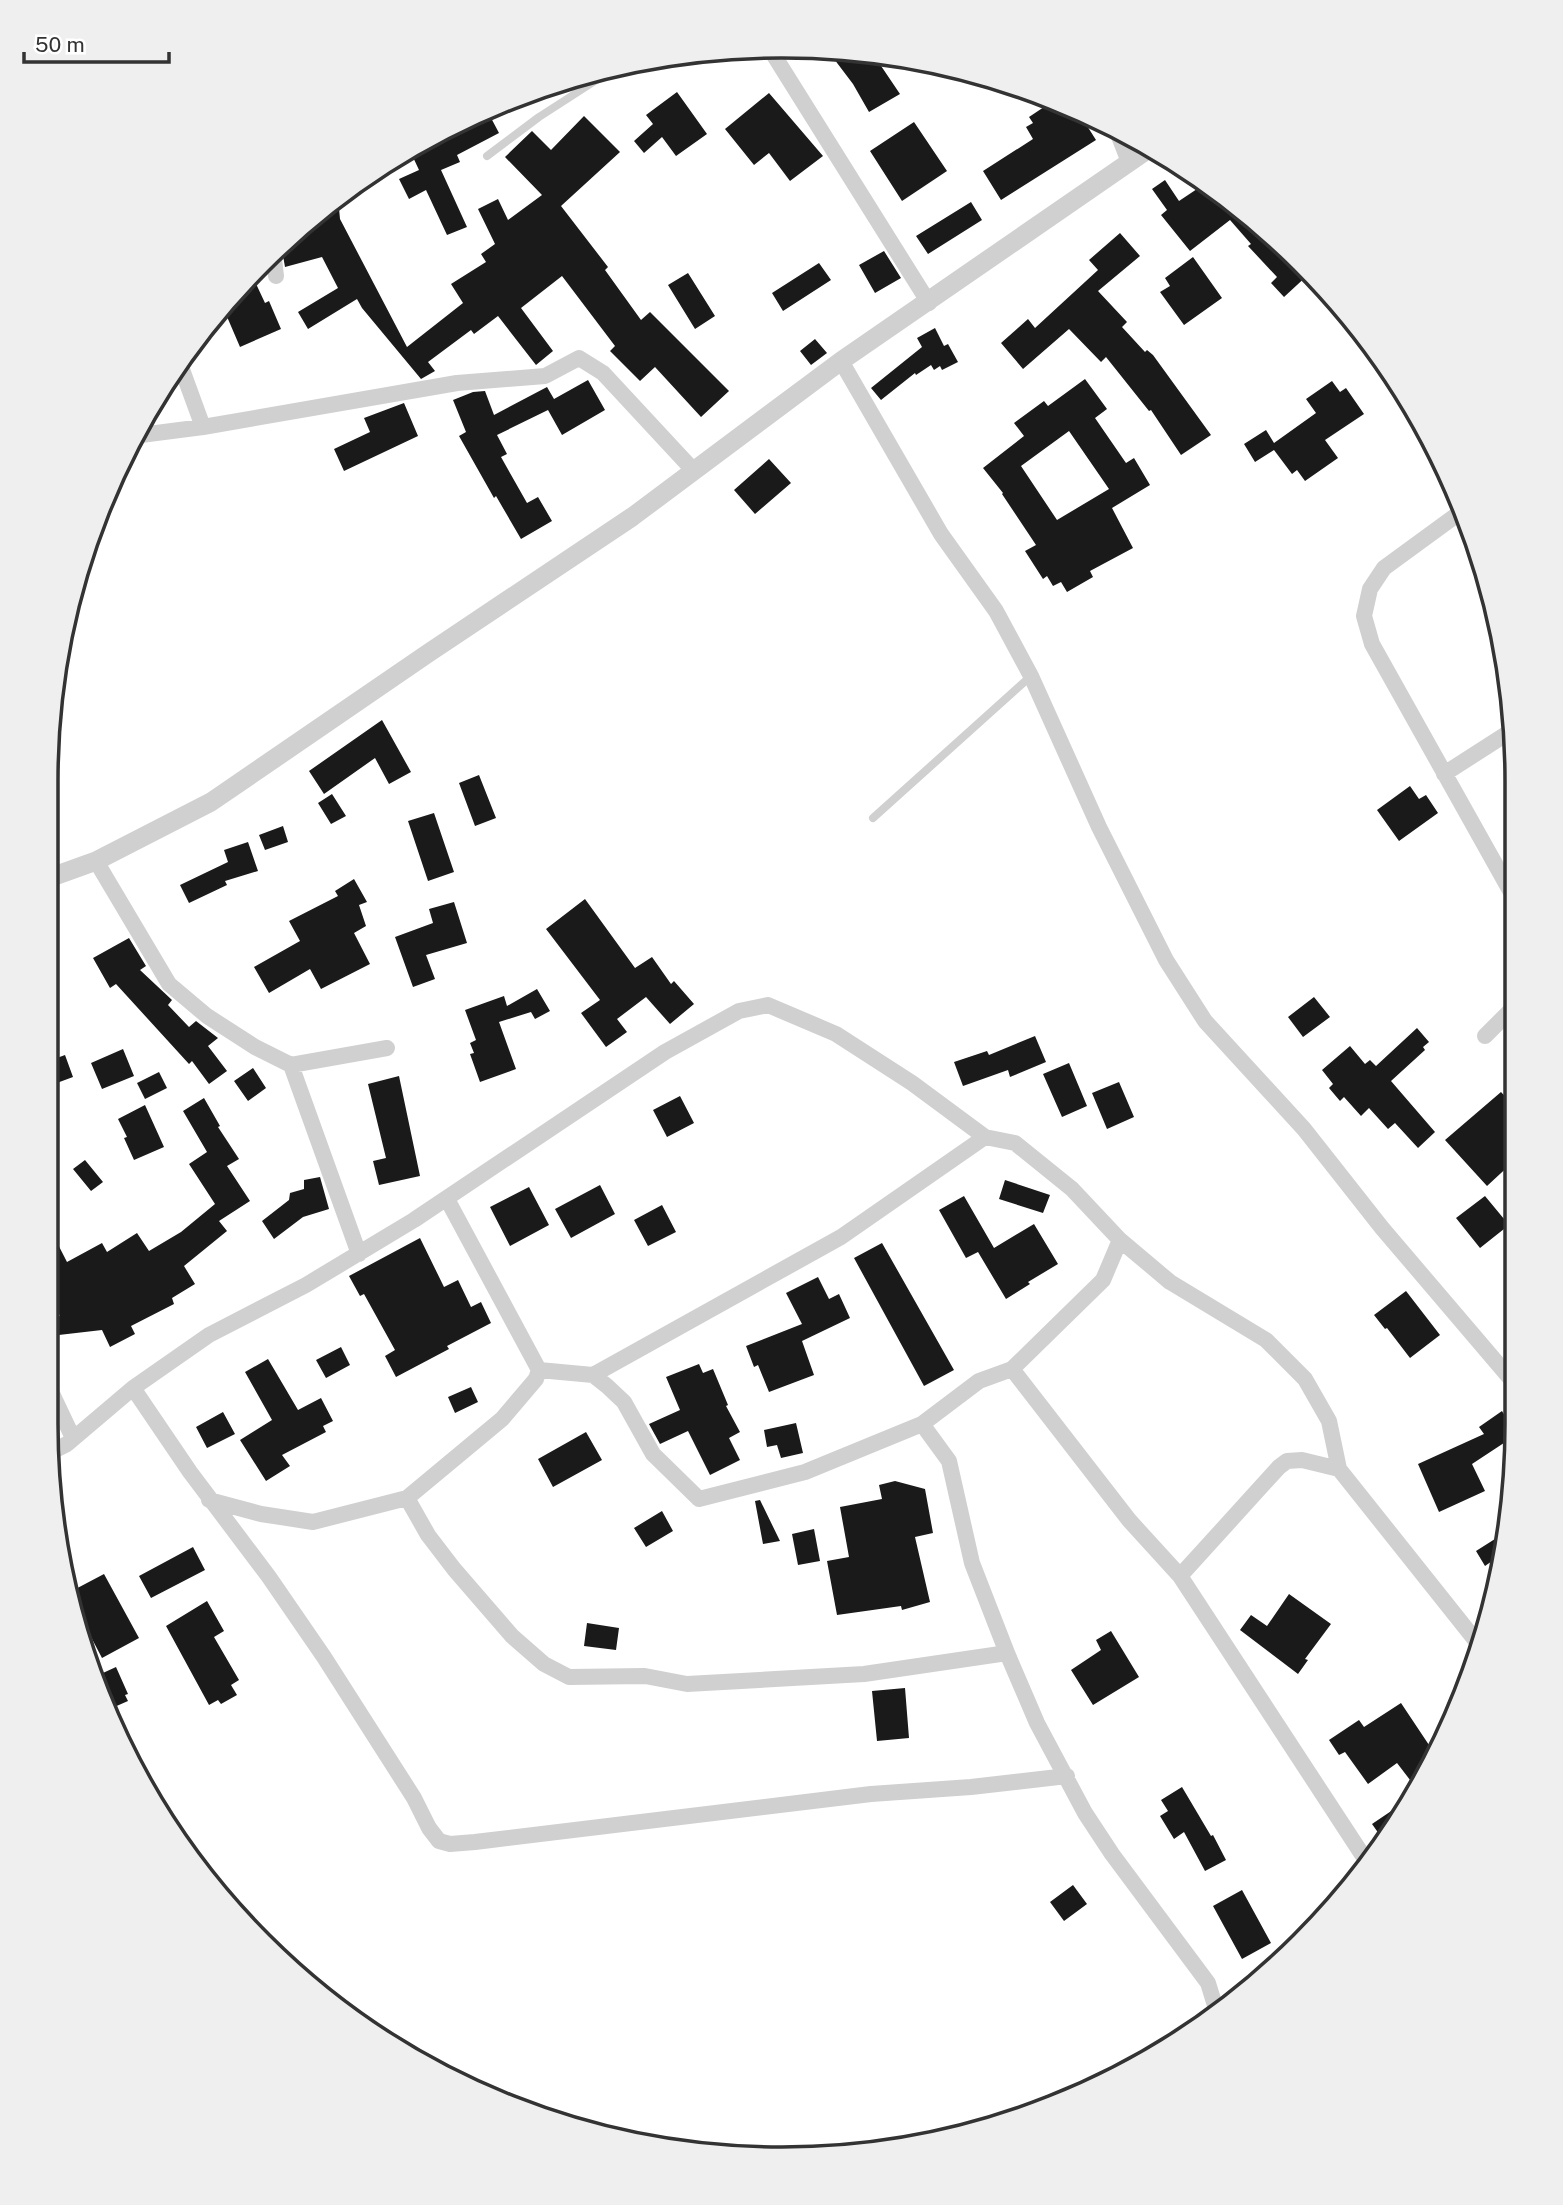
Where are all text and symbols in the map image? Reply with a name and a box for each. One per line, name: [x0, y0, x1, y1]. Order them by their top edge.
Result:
scale bar: [24, 21, 170, 65]
text: 50 m: [35, 32, 85, 57]

